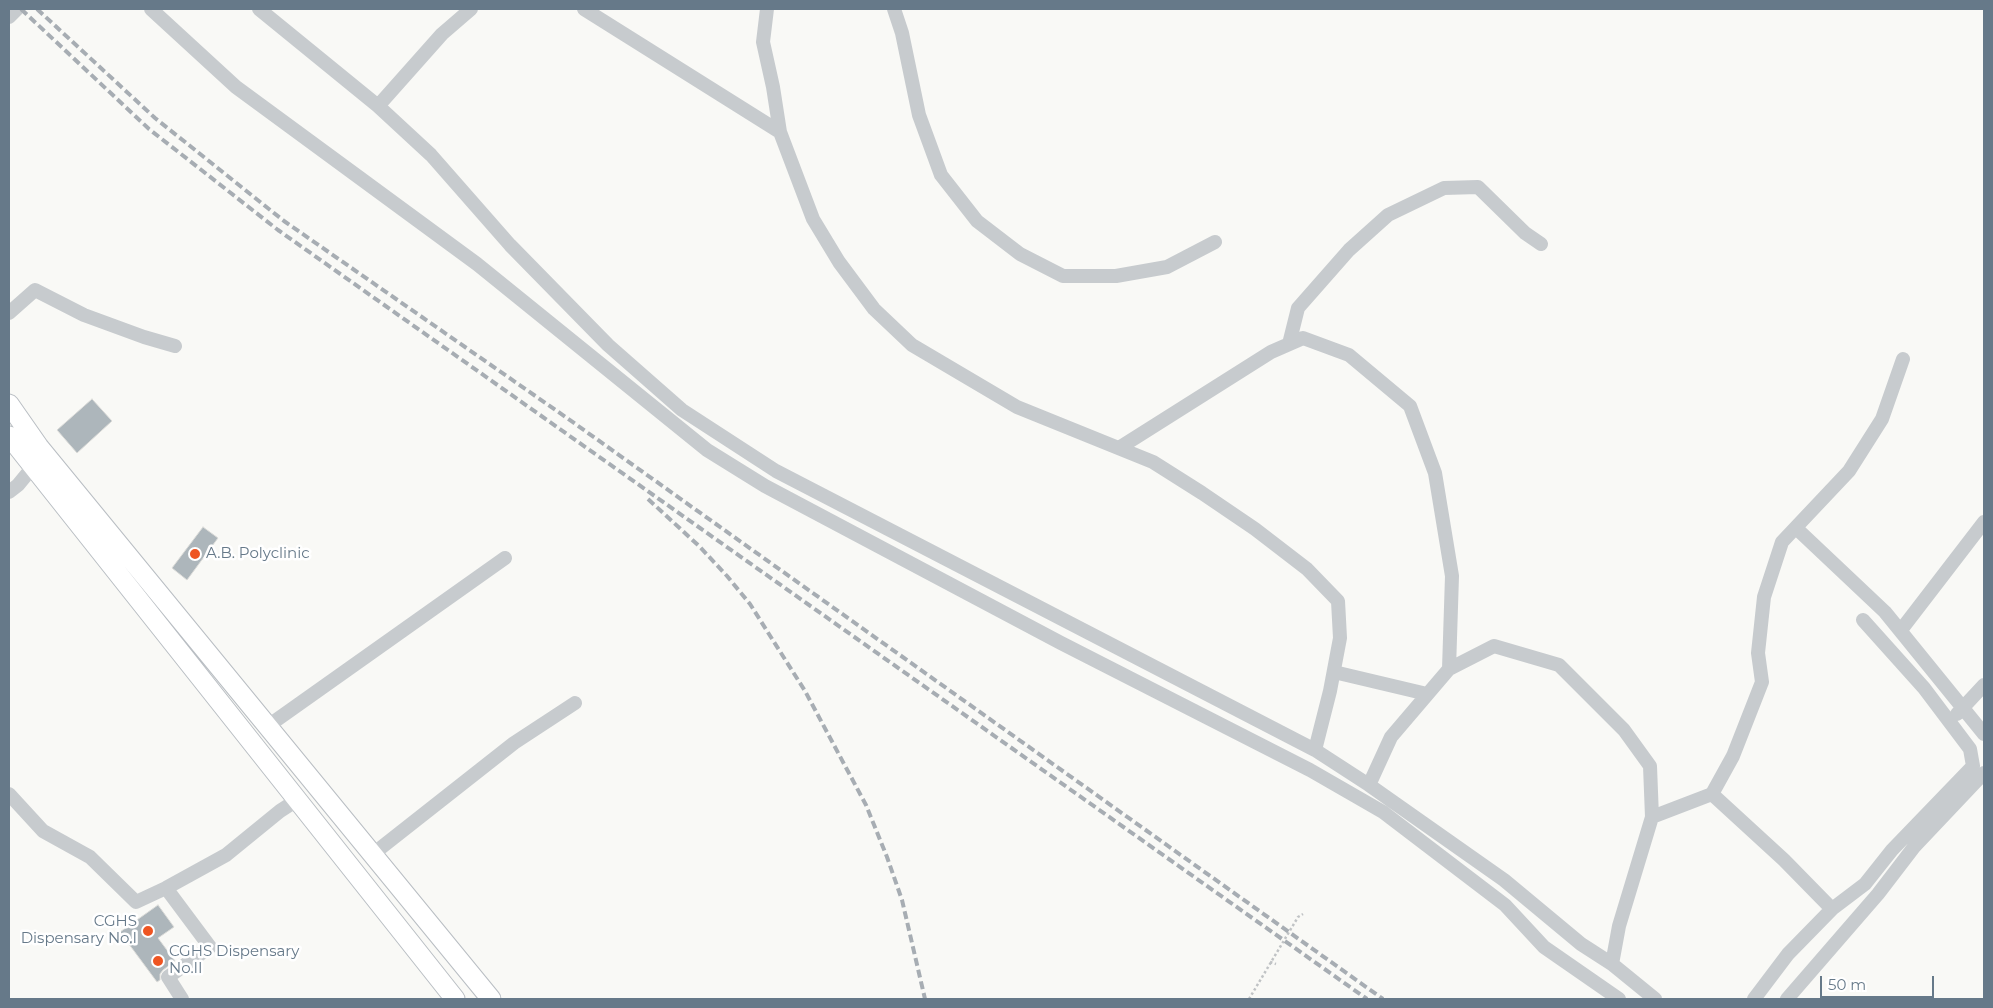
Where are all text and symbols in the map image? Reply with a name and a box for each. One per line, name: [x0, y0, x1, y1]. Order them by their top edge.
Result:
place label: A.B. Polyclinic: [206, 545, 310, 563]
marker: A.B. Polyclinic: [188, 547, 202, 561]
place label: CGHS Dispensary No.I: [21, 913, 137, 948]
marker: CGHS Dispensary No.I: [141, 924, 155, 938]
place label: CGHS Dispensary No.II: [169, 943, 299, 978]
marker: CGHS Dispensary No.II: [151, 954, 165, 968]
scale bar: [1823, 966, 1937, 998]
text: 50 m: [1828, 975, 1866, 994]

